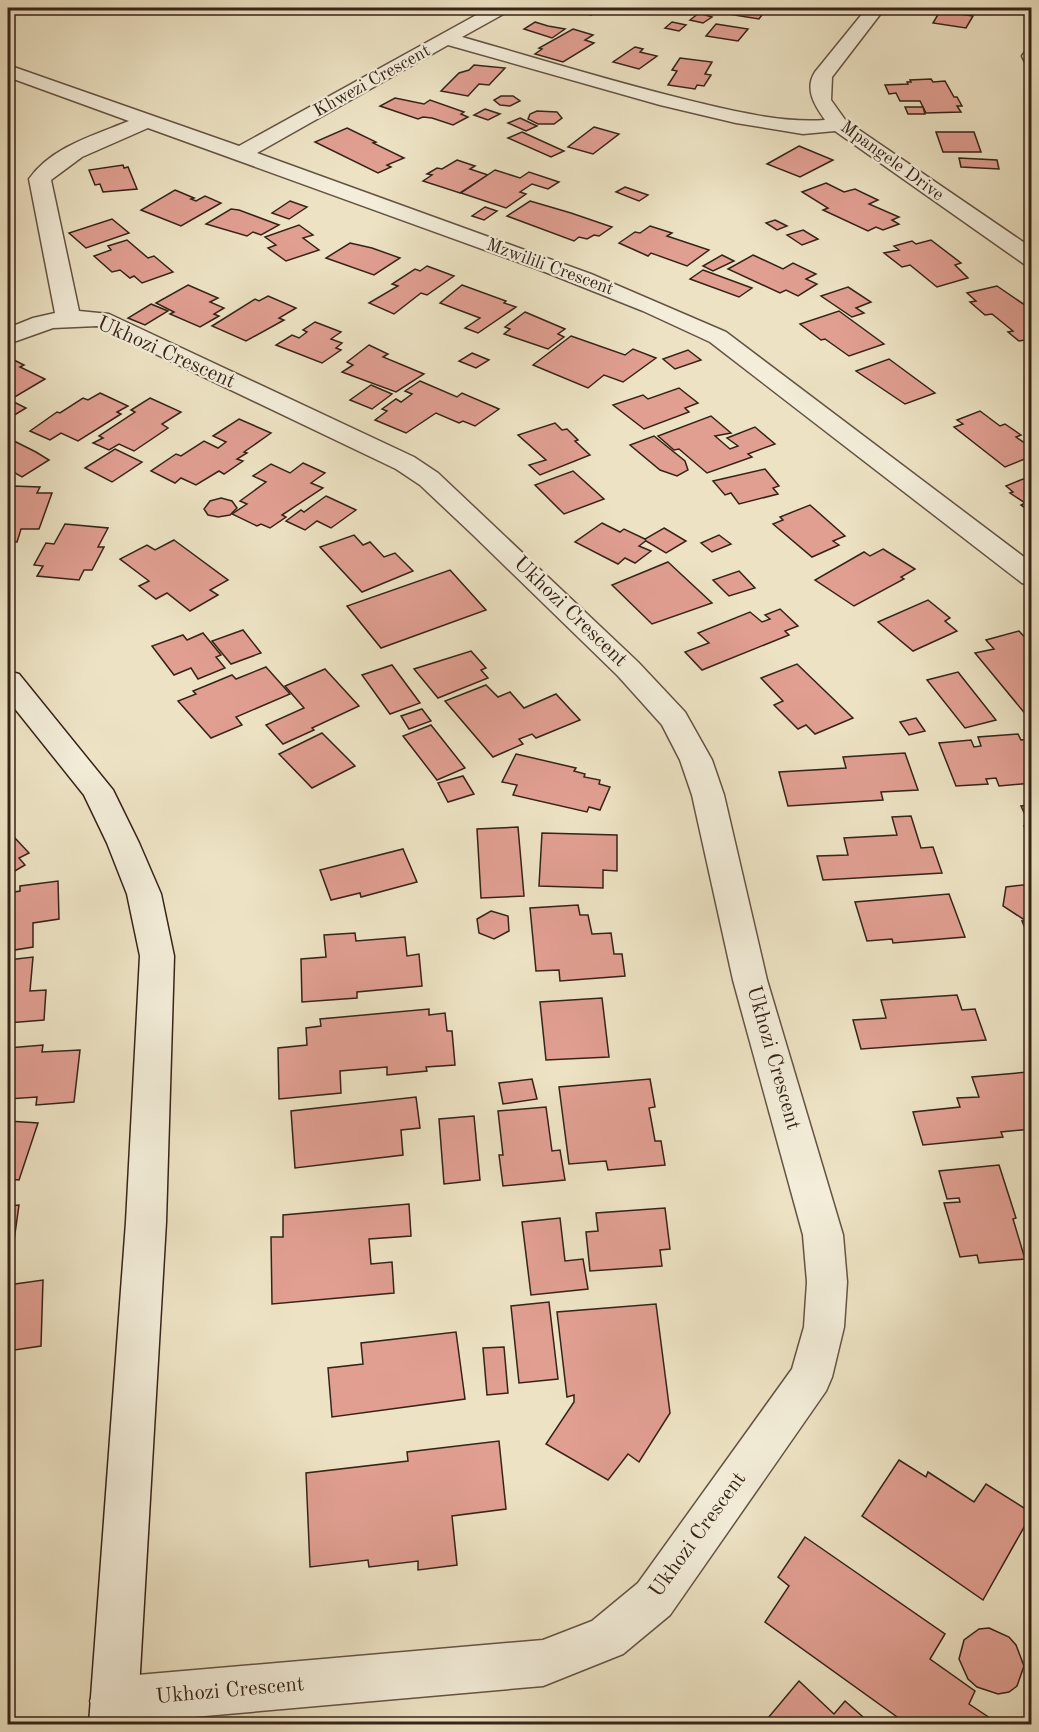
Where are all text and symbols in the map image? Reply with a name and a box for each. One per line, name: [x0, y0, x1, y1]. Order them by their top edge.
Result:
street label: Khwezi Crescent: [311, 42, 433, 120]
street label: Mpangele Drive: [837, 118, 947, 204]
street label: Mzwilili Crescent: [484, 236, 616, 298]
street label: Ukhozi Crescent: [94, 313, 238, 393]
street label: Ukhozi Crescent: [509, 553, 631, 671]
street label: Ukhozi Crescent: [742, 984, 804, 1132]
street label: Ukhozi Crescent: [646, 1469, 750, 1601]
street label: Ukhozi Crescent: [155, 1674, 305, 1708]

